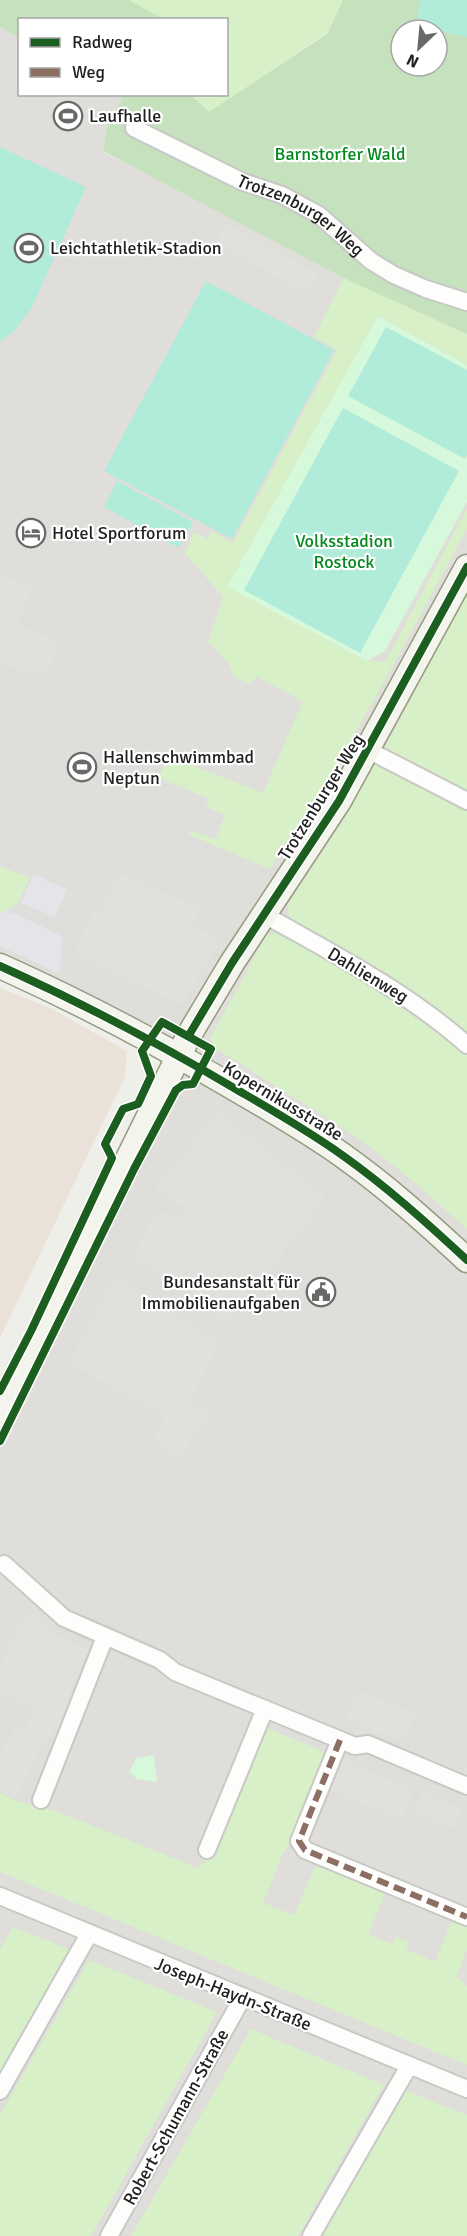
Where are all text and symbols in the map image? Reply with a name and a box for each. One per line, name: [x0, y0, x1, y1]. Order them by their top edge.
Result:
legend: [18, 18, 228, 96]
north arrow: [389, 18, 449, 78]
text: Radweg: [72, 31, 133, 53]
text: N: [403, 49, 422, 72]
text: Weg: [72, 61, 105, 83]
sports icon: Laufhalle: [52, 100, 84, 132]
place label: Laufhalle: [89, 105, 161, 127]
park label: Barnstorfer Wald: [275, 143, 405, 165]
street label: Trotzenburger Weg: [234, 170, 369, 261]
sports icon: Leichtathletik-Stadion: [13, 232, 45, 264]
place label: Leichtathletik-Stadion: [50, 237, 222, 259]
hotel icon: Hotel Sportforum: [15, 517, 47, 549]
place label: Hotel Sportforum: [52, 522, 186, 544]
park label: Volksstadion Rostock: [295, 530, 393, 573]
street label: Trotzenburger Weg: [273, 730, 369, 864]
place label: Hallenschwimmbad Neptun: [103, 746, 254, 789]
sports icon: Hallenschwimmbad Neptun: [66, 751, 98, 783]
street label: Dahlienweg: [324, 942, 412, 1008]
street label: Kopernikusstraße: [219, 1056, 347, 1146]
place label: Bundesanstalt für Immobilienaufgaben: [142, 1271, 300, 1314]
public building icon: Bundesanstalt für Immobilienaufgaben: [305, 1276, 337, 1308]
street label: Joseph-Haydn-Straße: [151, 1952, 315, 2036]
street label: Robert-Schumann-Straße: [118, 2025, 234, 2209]

